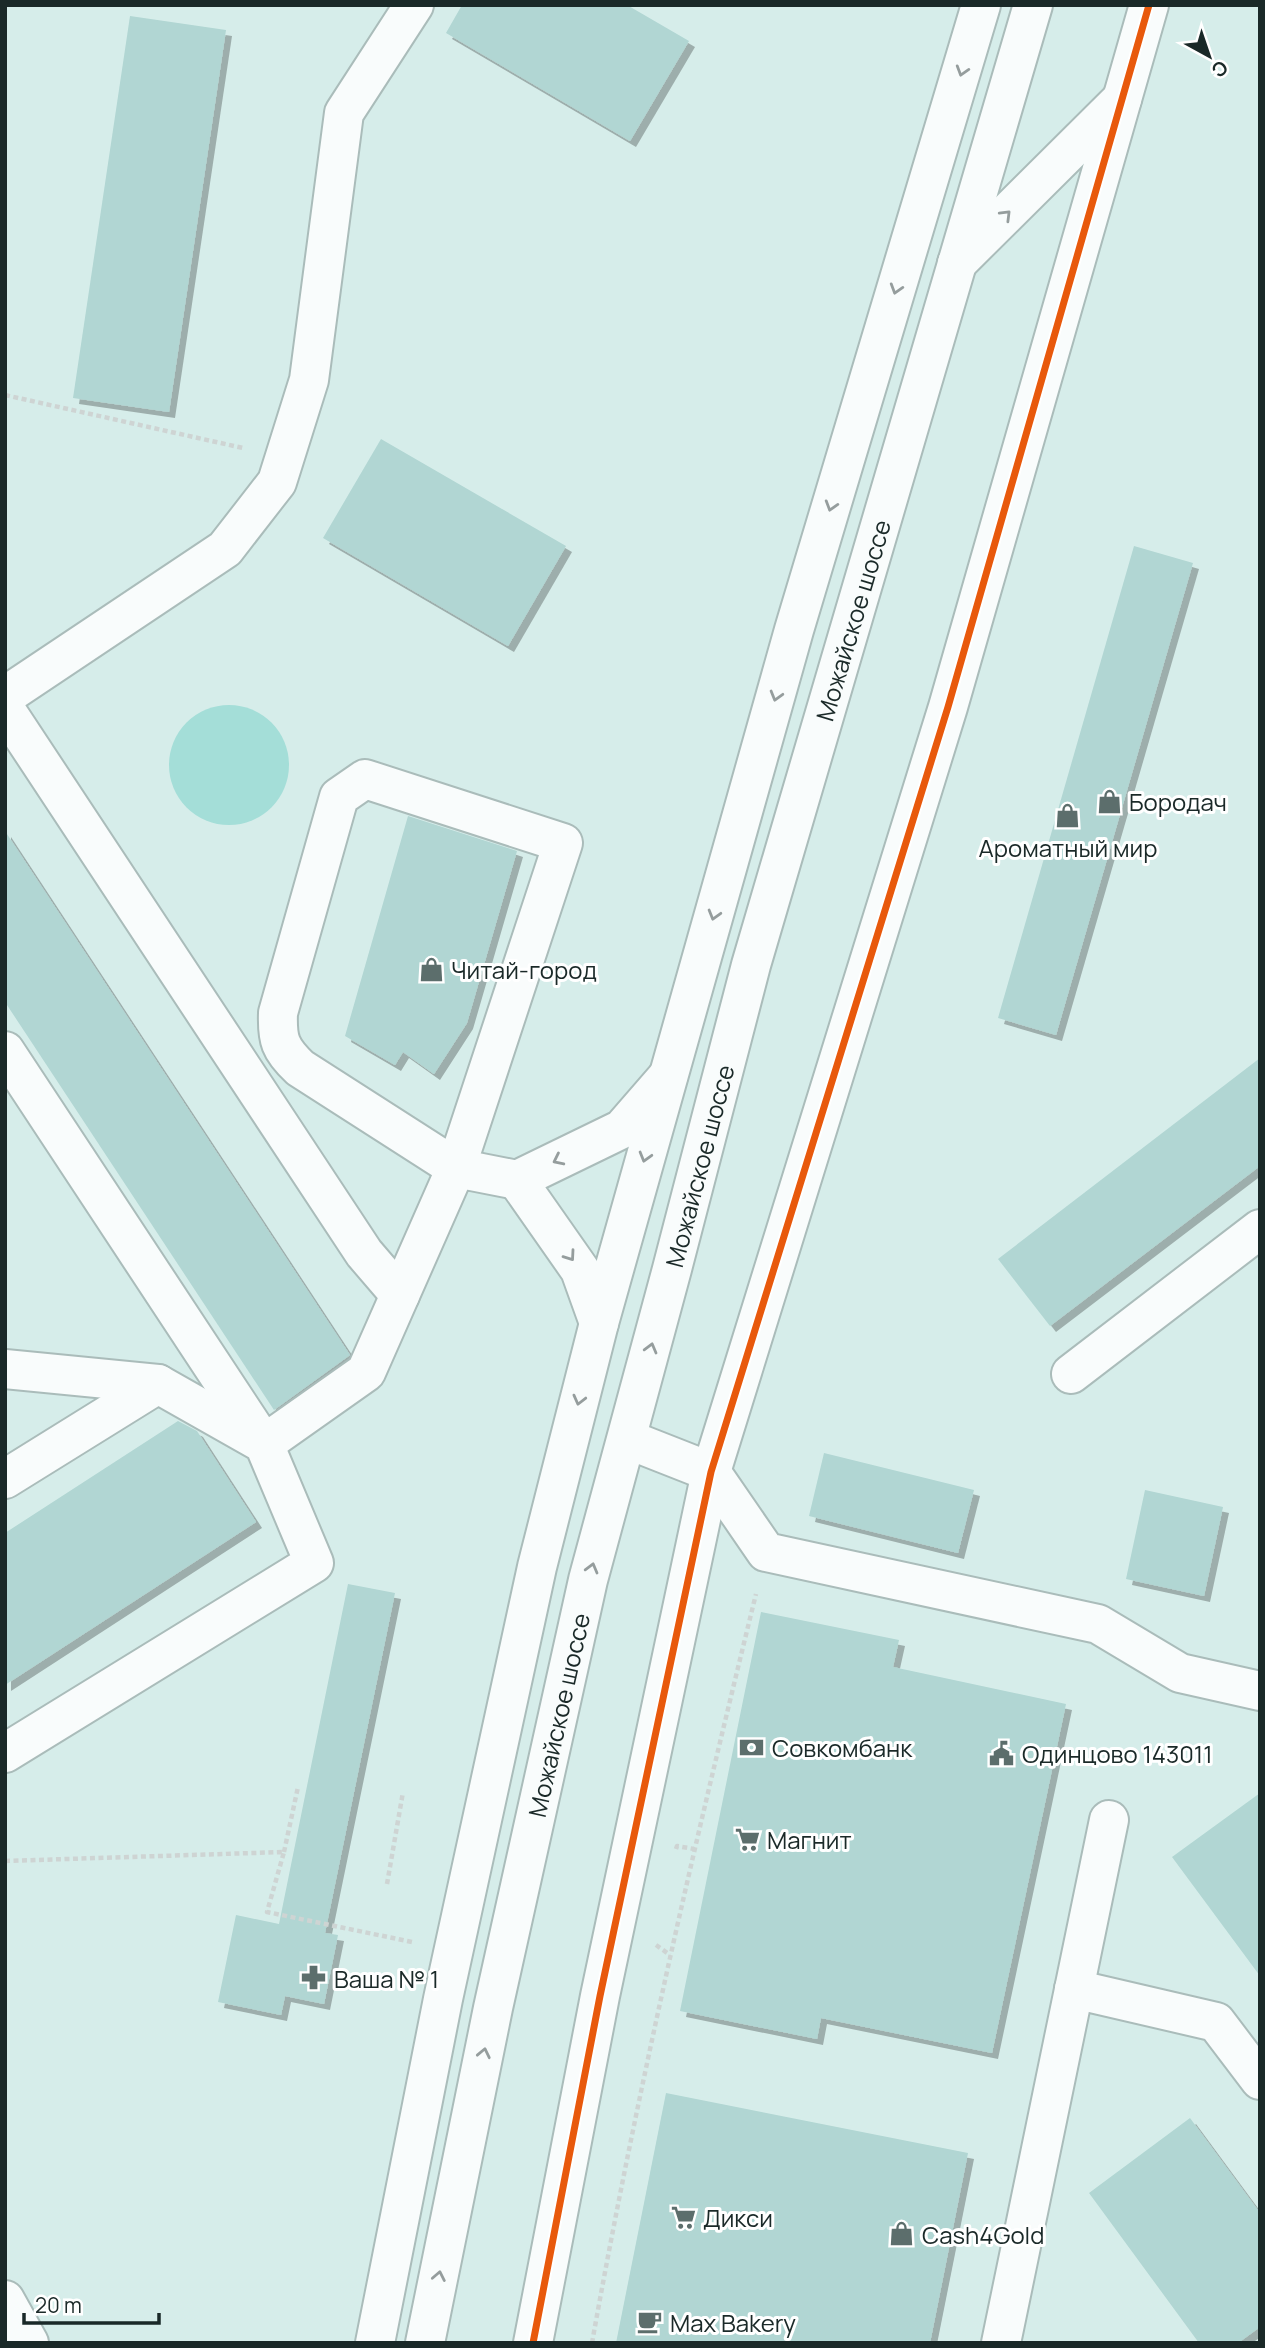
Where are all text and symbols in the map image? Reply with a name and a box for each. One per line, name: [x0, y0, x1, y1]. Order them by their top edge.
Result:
north arrow: [1174, 21, 1244, 91]
text: С: [1206, 55, 1234, 83]
one-way arrow: [955, 64, 970, 76]
one-way arrow: [997, 210, 1010, 223]
one-way arrow: [890, 282, 905, 294]
one-way arrow: [824, 500, 839, 512]
street label: Можайское шоссе: [807, 516, 897, 725]
one-way arrow: [769, 690, 784, 702]
place label: Бородач: [1129, 785, 1227, 818]
shop icon: Бородач: [1095, 787, 1123, 815]
shop icon: Ароматный мир: [1054, 802, 1082, 830]
place label: Ароматный мир: [979, 831, 1157, 864]
one-way arrow: [708, 909, 723, 921]
place label: Читай-город: [451, 953, 597, 986]
shop icon: Читай-город: [417, 955, 445, 983]
street label: Можайское шоссе: [657, 1061, 741, 1271]
one-way arrow: [639, 1151, 653, 1163]
one-way arrow: [553, 1152, 565, 1166]
one-way arrow: [562, 1248, 574, 1261]
one-way arrow: [643, 1342, 657, 1354]
one-way arrow: [573, 1394, 587, 1406]
one-way arrow: [583, 1562, 598, 1574]
street label: Можайское шоссе: [519, 1610, 597, 1820]
place label: Совкомбанк: [772, 1731, 913, 1764]
bank icon: Совкомбанк: [738, 1733, 766, 1761]
place label: Одинцово 143011: [1022, 1737, 1213, 1770]
public building icon: Одинцово 143011: [988, 1739, 1016, 1767]
place label: Магнит: [767, 1823, 852, 1856]
supermarket icon: Магнит: [733, 1825, 761, 1853]
place label: Ваша № 1: [334, 1962, 439, 1995]
pharmacy icon: Ваша № 1: [300, 1964, 328, 1992]
one-way arrow: [475, 2047, 490, 2059]
place label: Дикси: [703, 2201, 773, 2234]
supermarket icon: Дикси: [669, 2203, 697, 2231]
place label: Cash4Gold: [922, 2218, 1044, 2251]
shop icon: Cash4Gold: [888, 2220, 916, 2248]
one-way arrow: [430, 2270, 445, 2282]
scale bar: [24, 2282, 159, 2326]
text: 20 m: [35, 2291, 82, 2319]
place label: Max Bakery: [670, 2306, 796, 2339]
cafe icon: Max Bakery: [636, 2308, 664, 2336]

